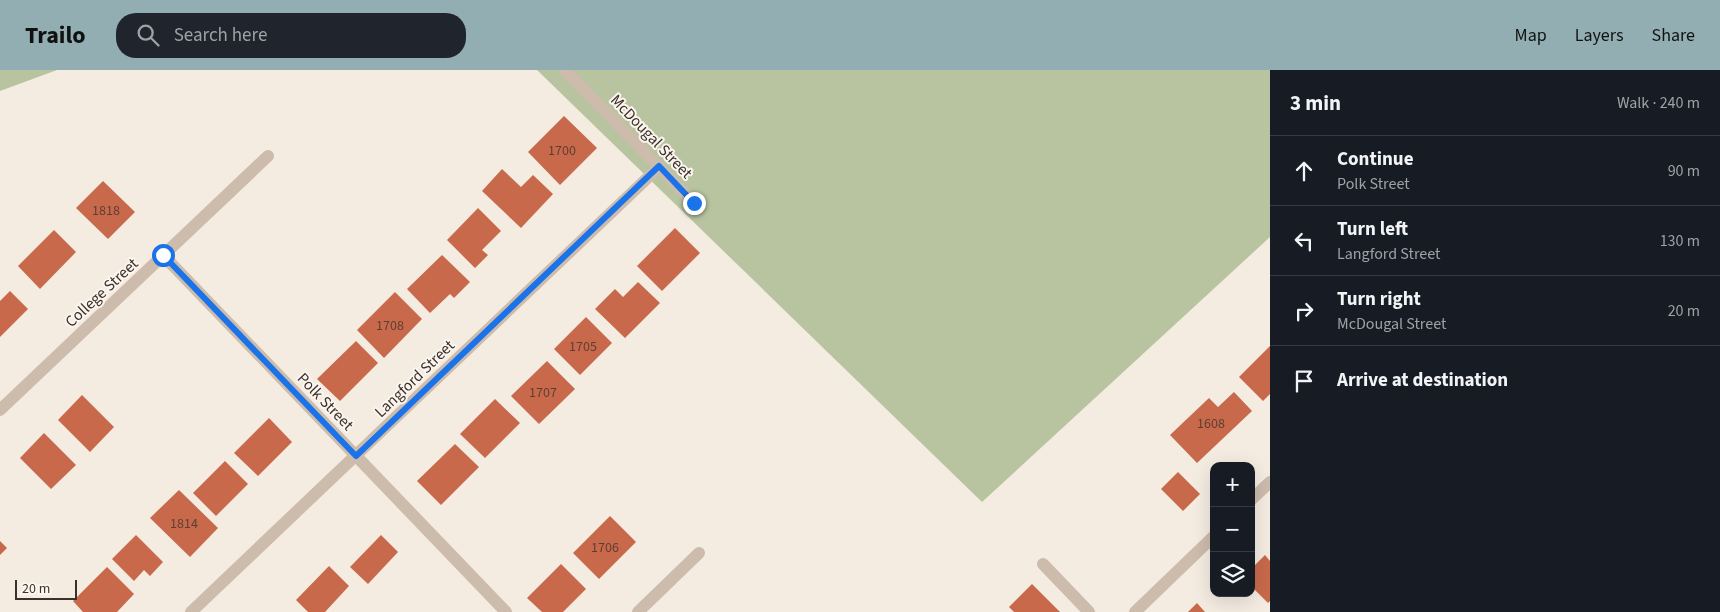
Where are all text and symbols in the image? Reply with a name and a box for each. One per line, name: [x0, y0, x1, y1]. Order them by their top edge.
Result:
search box: [116, 13, 466, 58]
text: Trailo: [25, 18, 86, 53]
icon: search: [134, 21, 162, 49]
text: Search here: [174, 22, 267, 49]
text: Map: [1515, 23, 1547, 48]
text: Layers: [1575, 23, 1624, 48]
text: Share: [1652, 23, 1695, 48]
text: 3 min: [1290, 88, 1341, 118]
street label: McDougal Street: [605, 90, 698, 184]
text: Walk · 240 m: [1617, 92, 1700, 114]
house number: 1700: [548, 141, 576, 161]
text: Continue: [1337, 146, 1414, 173]
icon: ahead: [1290, 157, 1318, 185]
text: 90 m: [1668, 160, 1700, 182]
text: Polk Street: [1337, 173, 1410, 195]
route end: [683, 192, 706, 215]
house number: 1818: [92, 201, 120, 221]
text: Turn left: [1337, 216, 1408, 243]
icon: left: [1290, 227, 1318, 255]
text: 130 m: [1660, 230, 1700, 252]
text: Langford Street: [1337, 243, 1440, 265]
route start: [152, 244, 175, 267]
street label: College Street: [60, 253, 144, 332]
text: Turn right: [1337, 286, 1421, 313]
icon: right: [1290, 297, 1318, 325]
text: 20 m: [1668, 300, 1700, 322]
text: McDougal Street: [1337, 313, 1446, 335]
house number: 1708: [376, 316, 404, 336]
street label: Langford Street: [370, 334, 460, 423]
house number: 1705: [569, 337, 597, 357]
icon: arrive: [1290, 367, 1318, 395]
text: Arrive at destination: [1337, 367, 1508, 394]
street label: Polk Street: [292, 368, 359, 436]
house number: 1707: [529, 383, 557, 403]
house number: 1608: [1197, 414, 1225, 434]
map controls: [1210, 462, 1255, 597]
button: +: [1210, 462, 1255, 507]
button: −: [1210, 507, 1255, 552]
house number: 1814: [170, 514, 198, 534]
house number: 1706: [591, 538, 619, 558]
button: layers: [1210, 552, 1255, 597]
scale bar: [15, 577, 78, 600]
text: 20 m: [22, 579, 50, 599]

